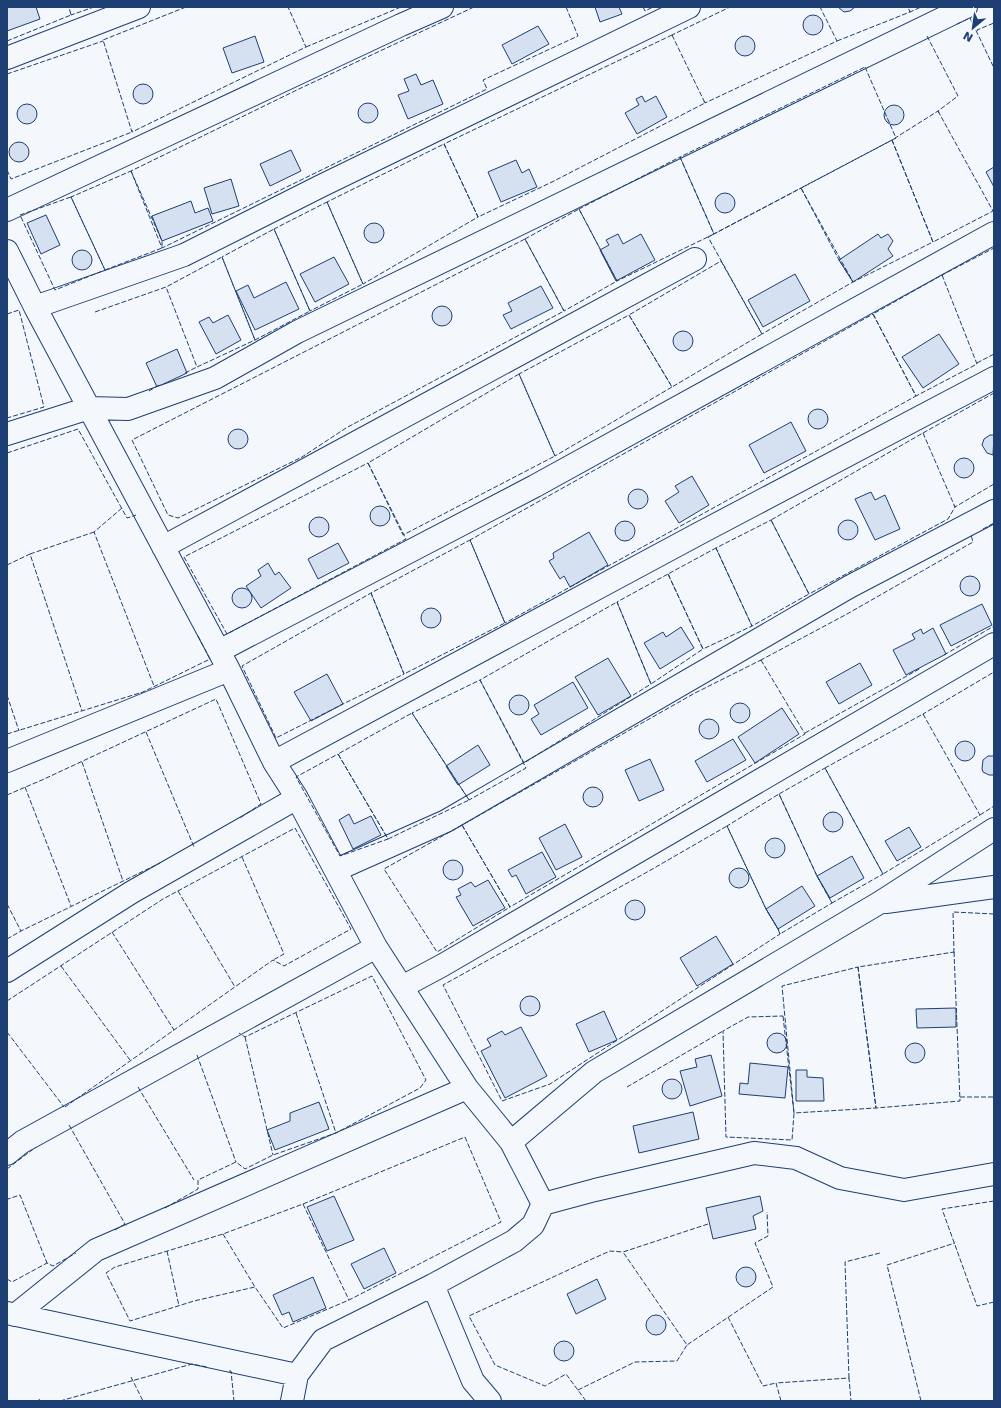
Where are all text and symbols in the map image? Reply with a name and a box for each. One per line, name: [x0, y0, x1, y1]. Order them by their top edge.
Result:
north arrow: [953, 8, 993, 48]
text: N: [961, 28, 976, 44]

